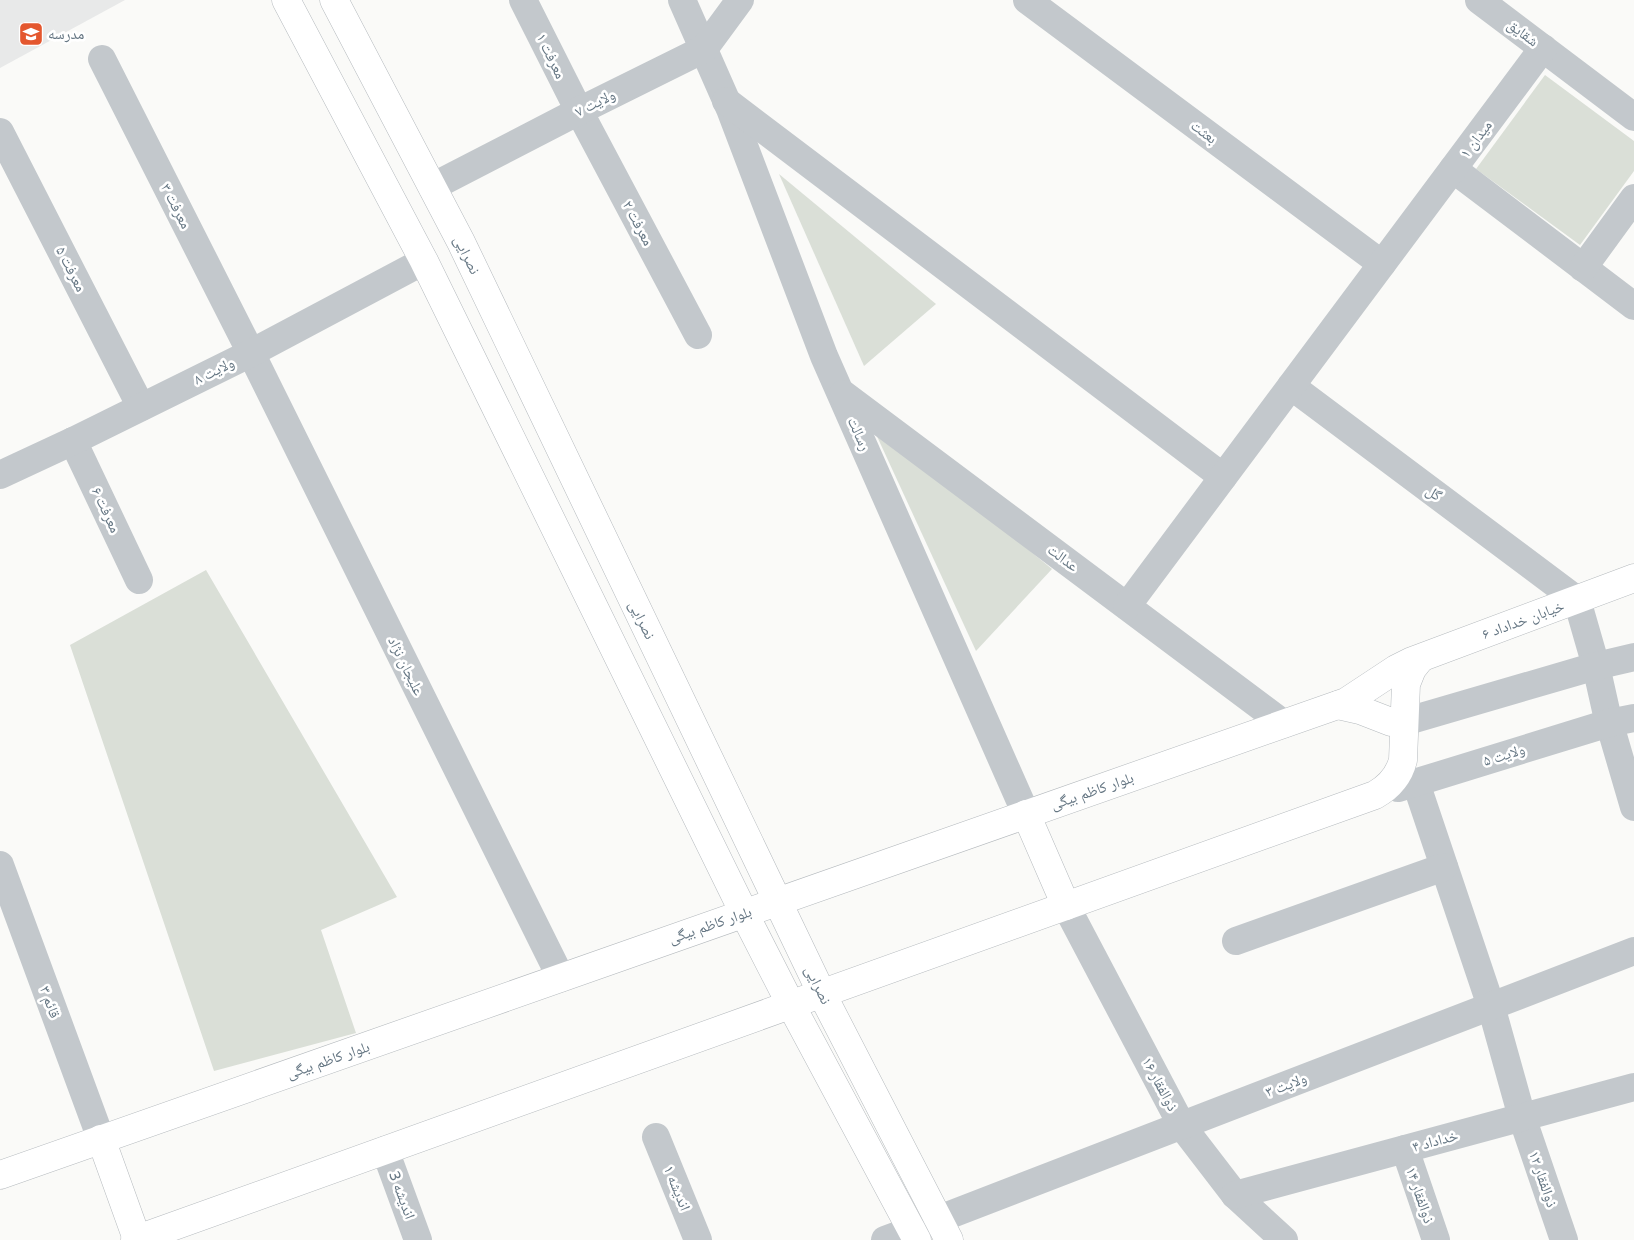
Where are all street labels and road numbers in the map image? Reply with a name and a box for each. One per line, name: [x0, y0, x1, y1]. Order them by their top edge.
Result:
street label: شقایق: [1503, 16, 1542, 51]
street label: معرفت ۱: [532, 30, 570, 82]
street label: ولایت ۷: [572, 86, 618, 120]
street label: بعثت: [1187, 116, 1221, 148]
street label: میدان ۱: [1456, 117, 1497, 162]
street label: معرفت ۳: [157, 180, 195, 232]
street label: معرفت ۲: [619, 197, 657, 249]
street label: نصرایی: [449, 233, 484, 278]
street label: معرفت ۵: [52, 243, 90, 295]
street label: ولایت ۸: [191, 354, 237, 388]
street label: رسالت: [844, 414, 874, 454]
street label: گل: [1422, 481, 1446, 506]
street label: معرفت ۶: [88, 484, 124, 536]
street label: عدالت: [1044, 541, 1082, 576]
street label: خیابان خداداد ۶: [1479, 597, 1567, 644]
street label: نصرایی: [624, 598, 659, 643]
street label: علیجان نژاد: [383, 634, 428, 699]
street label: ولایت ۵: [1481, 740, 1527, 770]
street label: بلوار کاظم بیگی: [1048, 768, 1136, 815]
street label: بلوار کاظم بیگی: [666, 902, 754, 949]
street label: نصرایی: [800, 963, 835, 1008]
street label: قائم ۳: [35, 984, 64, 1021]
street label: بلوار کاظم بیگی: [284, 1037, 372, 1084]
street label: ذوالفقار ۱۶: [1138, 1054, 1182, 1114]
street label: ولایت ۳: [1263, 1069, 1309, 1101]
street label: خداداد ۴: [1410, 1126, 1460, 1156]
street label: ذوالفقار ۱۲: [1525, 1148, 1561, 1210]
street label: اندیشه ۱: [660, 1163, 694, 1213]
street label: ذوالفقار ۱۴: [1402, 1164, 1438, 1226]
street label: اندیشه 3: [385, 1168, 419, 1222]

